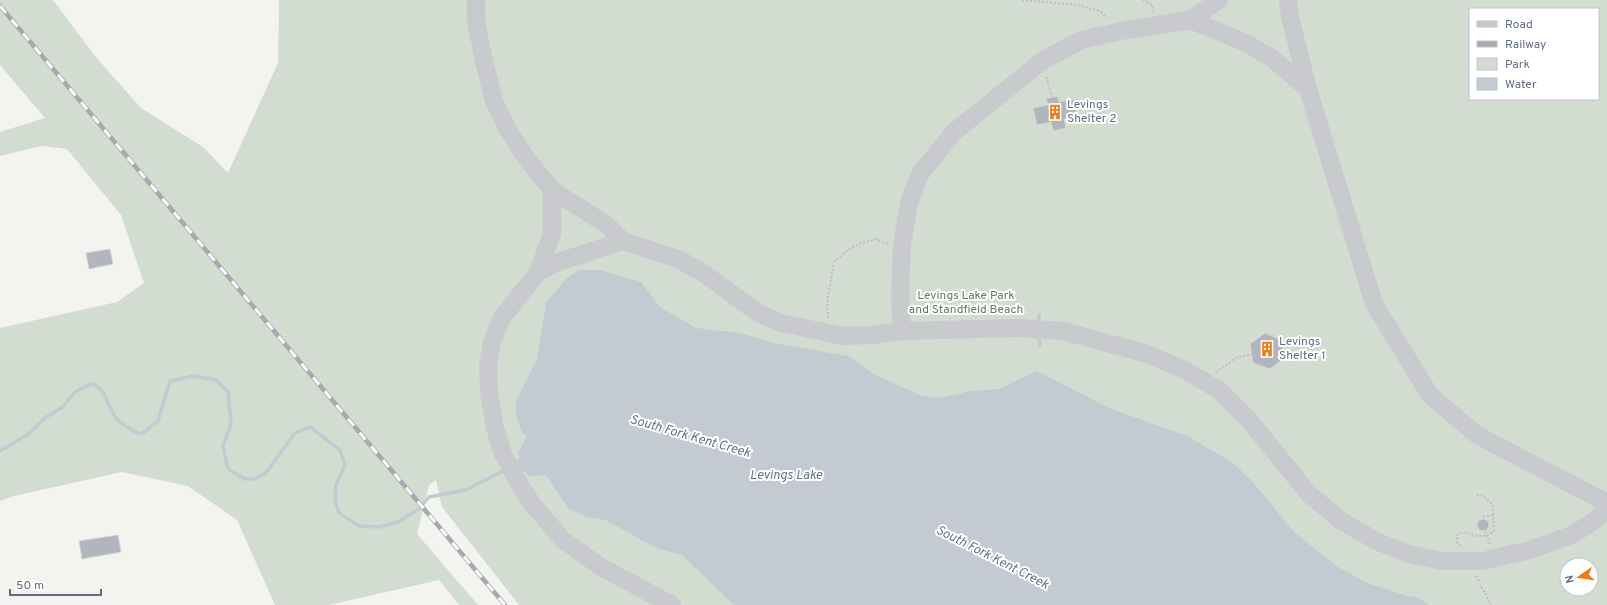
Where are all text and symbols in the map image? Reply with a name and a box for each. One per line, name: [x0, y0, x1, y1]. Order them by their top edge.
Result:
legend: [1469, 8, 1599, 100]
text: Road: [1505, 17, 1533, 33]
text: Railway: [1505, 37, 1546, 53]
text: Park: [1505, 57, 1530, 73]
text: Water: [1505, 77, 1537, 93]
place label: Levings Shelter 2: [1067, 97, 1117, 127]
building icon: Levings Shelter 2: [1046, 103, 1064, 121]
park label: Levings Lake Park and Standfield Beach: [909, 288, 1023, 318]
place label: Levings Shelter 1: [1279, 334, 1326, 364]
building icon: Levings Shelter 1: [1258, 340, 1276, 358]
water label: South Fork Kent Creek: [628, 412, 753, 462]
water label: Levings Lake: [750, 468, 823, 484]
water label: South Fork Kent Creek: [933, 523, 1052, 594]
north arrow: [1559, 557, 1599, 597]
scale bar: [10, 571, 101, 597]
text: N: [1563, 574, 1578, 584]
text: 50 m: [16, 578, 44, 594]

